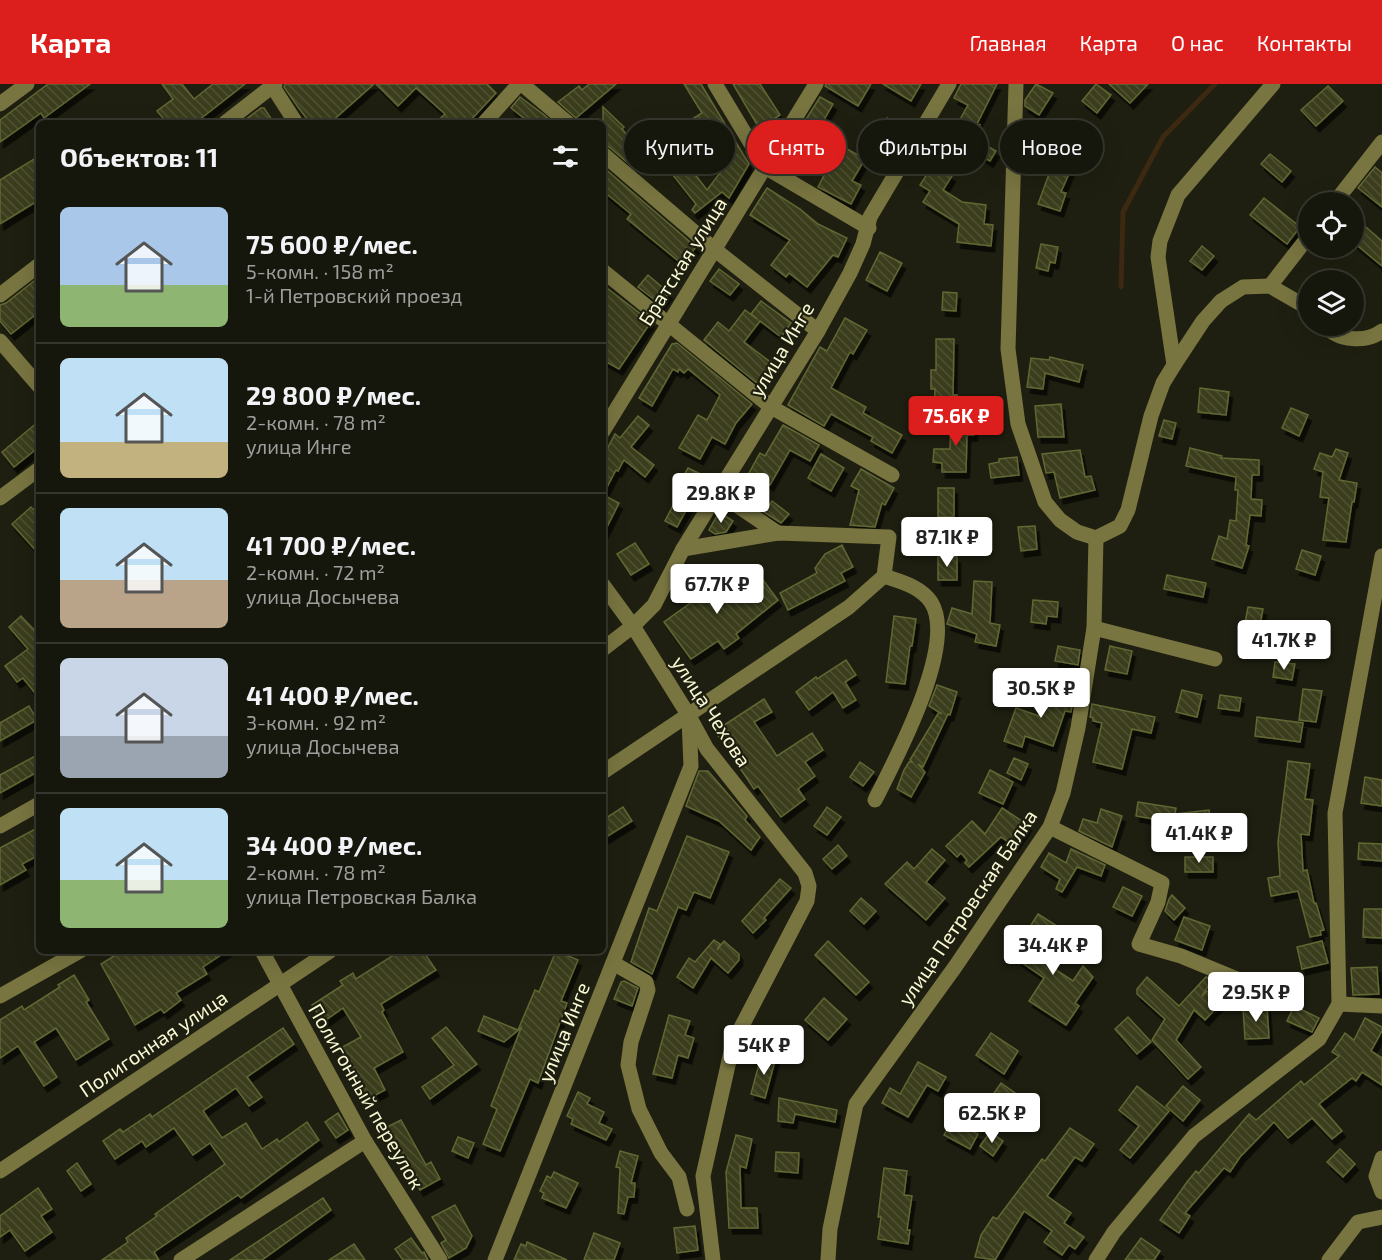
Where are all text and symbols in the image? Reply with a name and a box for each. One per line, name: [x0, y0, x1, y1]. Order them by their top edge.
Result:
text: Карта: [30, 25, 111, 59]
text: Главная: [970, 30, 1047, 55]
text: Карта: [1080, 30, 1138, 55]
text: О нас: [1171, 30, 1224, 55]
text: Контакты: [1257, 30, 1352, 55]
chip: Купить: [624, 120, 735, 174]
chip: Снять: [747, 120, 846, 174]
chip: Фильтры: [858, 120, 988, 174]
chip: Новое: [1000, 120, 1103, 174]
icon: filters: [549, 140, 582, 173]
text: Объектов: 11: [60, 141, 218, 172]
street label: Братская улица: [633, 192, 732, 330]
map controls: [1298, 192, 1364, 336]
button: locate: [1298, 192, 1364, 258]
text: 75 600 ₽/мес.: [246, 228, 418, 259]
icon: home: [108, 231, 180, 303]
text: 5-комн. · 158 m²: [246, 259, 394, 283]
button: layers: [1298, 270, 1364, 336]
text: 1-й Петровский проезд: [246, 283, 462, 307]
street label: улица Инге: [744, 298, 819, 401]
text: 29 800 ₽/мес.: [246, 379, 421, 410]
icon: home: [108, 382, 180, 454]
pin: 75.6K ₽: [901, 396, 1011, 447]
text: 75.6K ₽: [923, 403, 989, 427]
text: 2-комн. · 78 m²: [246, 410, 386, 434]
text: улица Инге: [246, 434, 352, 458]
pin: 29.8K ₽: [666, 473, 776, 524]
text: 29.8K ₽: [686, 480, 756, 504]
pin: 87.1K ₽: [892, 517, 1002, 568]
text: 87.1K ₽: [915, 524, 979, 548]
text: 41 700 ₽/мес.: [246, 529, 416, 560]
icon: home: [108, 532, 180, 604]
text: 2-комн. · 72 m²: [246, 560, 385, 584]
pin: 67.7K ₽: [662, 564, 772, 615]
text: 67.7K ₽: [685, 571, 749, 595]
text: улица Досычева: [246, 584, 399, 608]
pin: 41.7K ₽: [1229, 620, 1339, 671]
text: 41.7K ₽: [1252, 627, 1316, 651]
street label: улица Чехова: [666, 651, 757, 771]
pin: 30.5K ₽: [986, 668, 1096, 719]
text: 30.5K ₽: [1007, 675, 1075, 699]
text: 41 400 ₽/мес.: [246, 679, 419, 710]
icon: home: [108, 682, 180, 754]
text: 3-комн. · 92 m²: [246, 710, 386, 734]
text: улица Досычева: [246, 734, 399, 758]
street label: улица Петровская Балка: [892, 805, 1042, 1010]
pin: 41.4K ₽: [1144, 813, 1254, 864]
text: 41.4K ₽: [1165, 820, 1233, 844]
text: 34 400 ₽/мес.: [246, 829, 422, 860]
icon: home: [108, 832, 180, 904]
text: 2-комн. · 78 m²: [246, 860, 386, 884]
text: улица Петровская Балка: [246, 884, 477, 908]
pin: 34.4K ₽: [998, 925, 1108, 976]
text: 34.4K ₽: [1018, 932, 1088, 956]
pin: 29.5K ₽: [1201, 972, 1311, 1023]
street label: улица Инге: [532, 979, 595, 1086]
text: 29.5K ₽: [1222, 979, 1290, 1003]
street label: Полигонная улица: [74, 985, 232, 1102]
street label: Полигонный переулок: [303, 999, 430, 1194]
pin: 54K ₽: [722, 1025, 806, 1076]
text: 54K ₽: [738, 1032, 790, 1056]
pin: 62.5K ₽: [937, 1093, 1047, 1144]
text: 62.5K ₽: [958, 1100, 1026, 1124]

